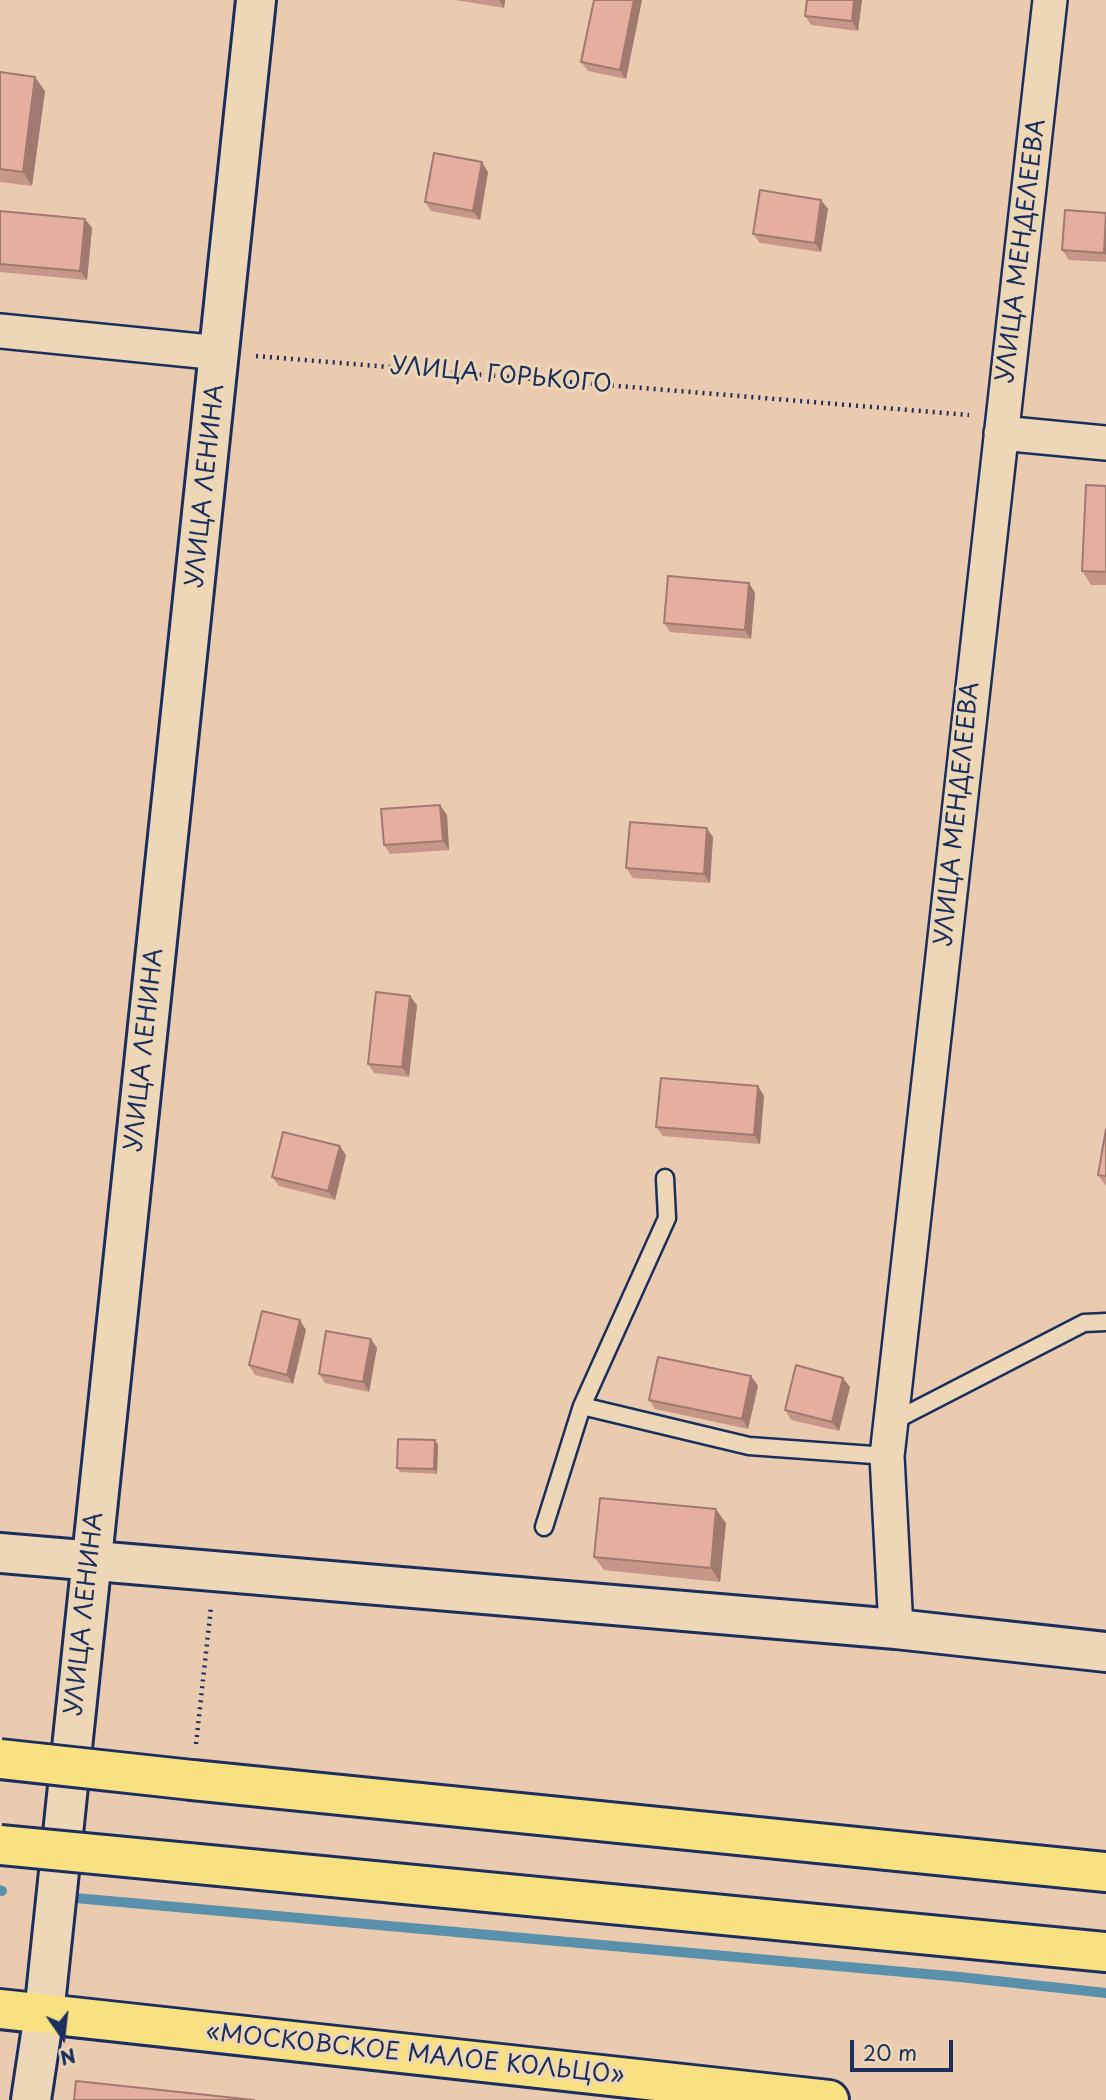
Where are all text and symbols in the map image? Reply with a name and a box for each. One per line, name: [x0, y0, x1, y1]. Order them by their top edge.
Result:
street label: УЛИЦА МЕНДЕЛЕЕВА: [992, 118, 1052, 384]
street label: УЛИЦА ГОРЬКОГО: [389, 352, 613, 400]
street label: УЛИЦА ЛЕНИНА: [181, 383, 231, 589]
street label: УЛИЦА МЕНДЕЛЕЕВА: [930, 681, 986, 947]
street label: УЛИЦА ЛЕНИНА: [120, 947, 170, 1153]
street label: УЛИЦА ЛЕНИНА: [60, 1511, 110, 1717]
north arrow: [28, 2002, 98, 2072]
street label: «МОСКОВСКОЕ МАЛОЕ КОЛЬЦО»: [204, 2019, 626, 2091]
scale bar: [854, 2026, 957, 2070]
text: 20 m: [863, 2036, 917, 2068]
text: N: [57, 2042, 79, 2073]

